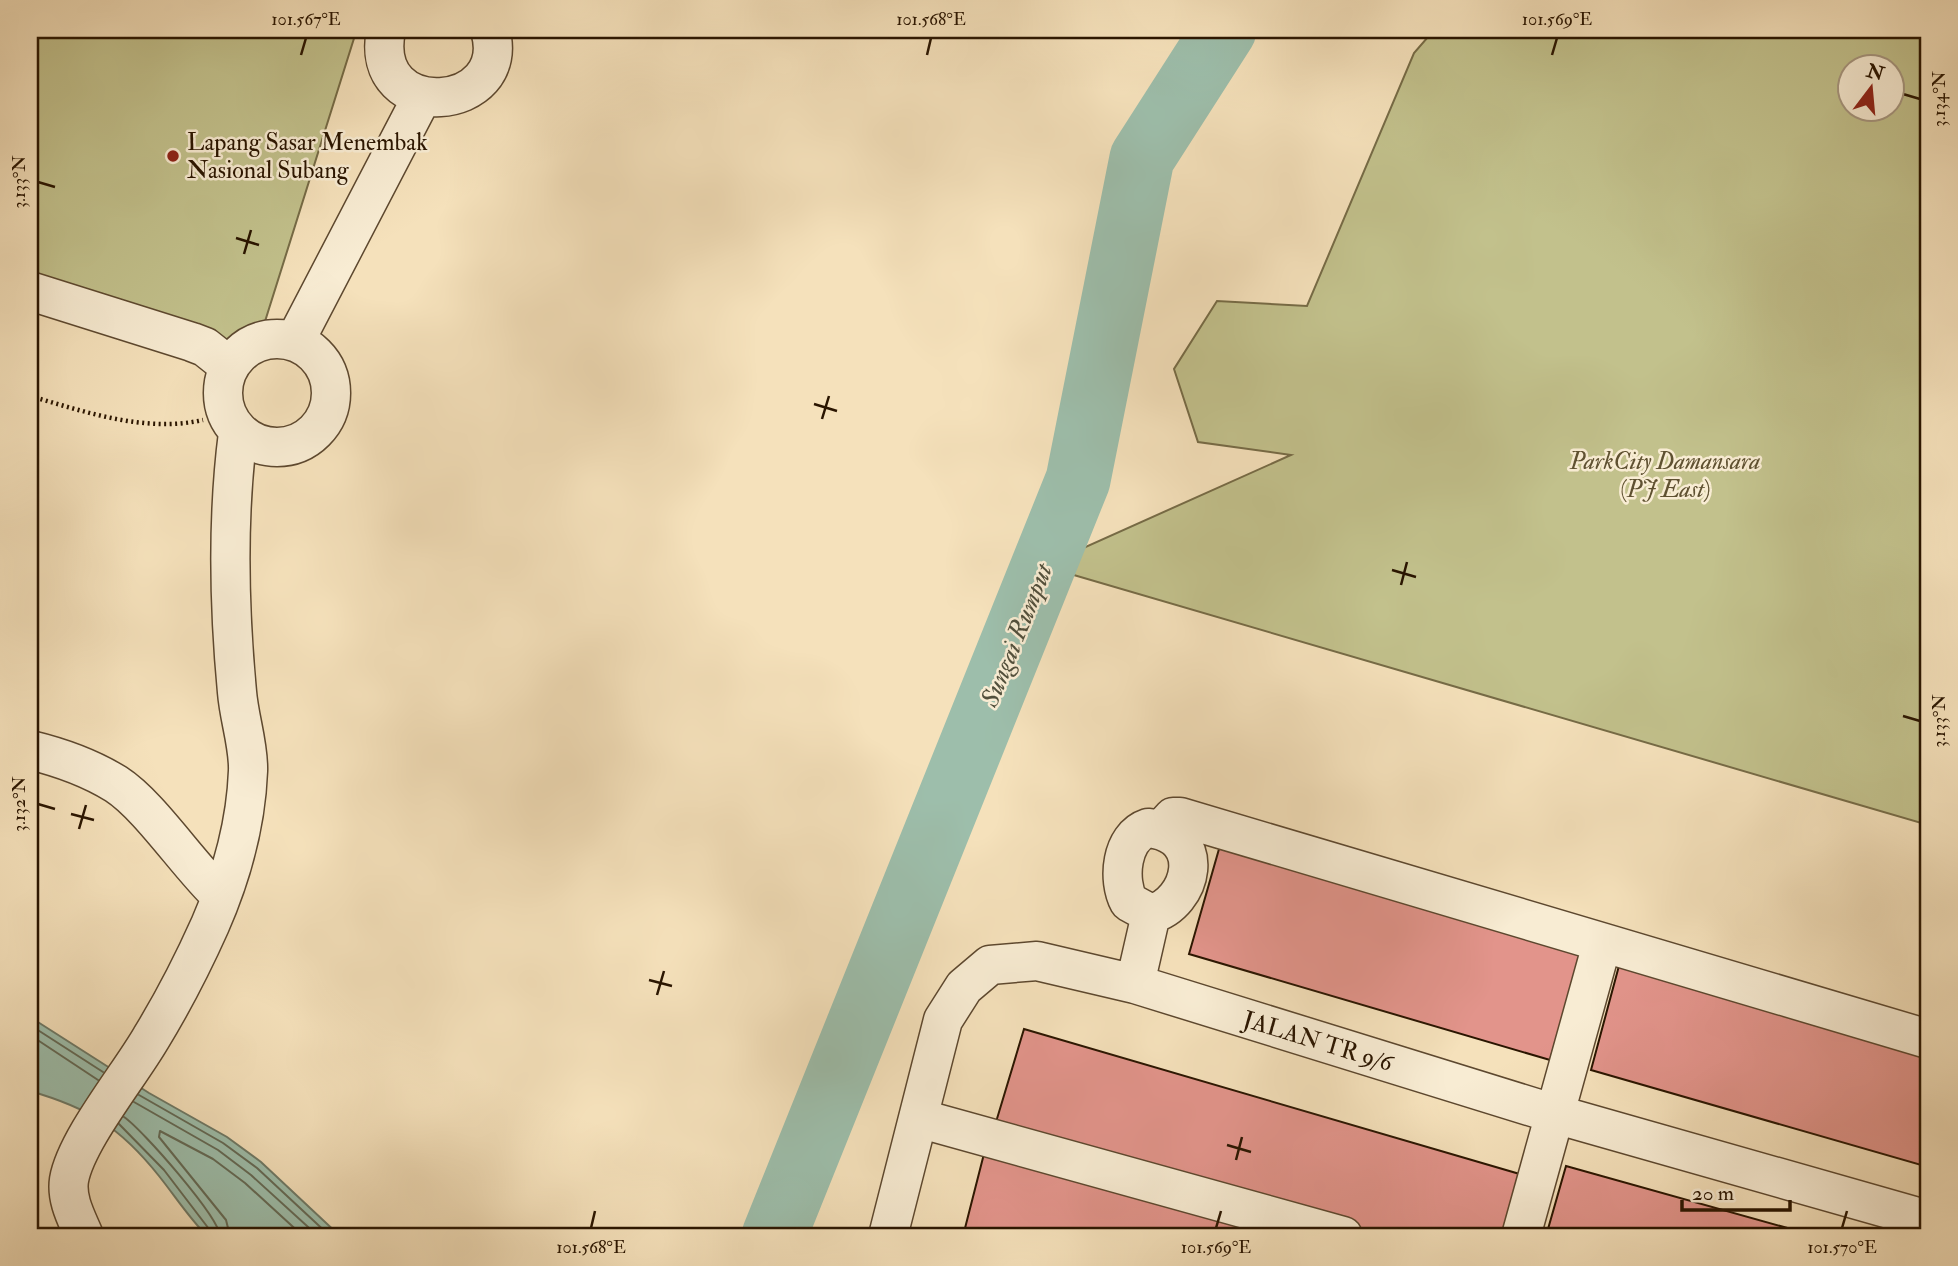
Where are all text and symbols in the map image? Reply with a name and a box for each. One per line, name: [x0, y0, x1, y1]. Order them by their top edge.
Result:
text: 101.567°E: [271, 8, 341, 31]
text: 101.568°E: [896, 8, 966, 31]
text: 101.569°E: [1522, 8, 1592, 31]
north arrow: [1836, 52, 1906, 122]
text: N: [1863, 58, 1888, 87]
text: 3.134°N: [1928, 71, 1951, 127]
place label: Lapang Sasar Menembak Nasional Subang: [187, 127, 428, 186]
marker: Lapang Sasar Menembak Nasional Subang: [165, 148, 181, 164]
text: 3.133°N: [8, 155, 31, 209]
park label: ParkCity Damansara (PJ East): [1569, 446, 1760, 505]
water label: Sungai Rumput: [973, 558, 1061, 712]
text: 3.133°N: [1928, 694, 1951, 748]
text: 3.132°N: [8, 776, 31, 832]
street label: JALAN TR 9/6: [1238, 1004, 1398, 1080]
scale bar: [1682, 1168, 1790, 1212]
text: 20 m: [1692, 1180, 1734, 1207]
text: 101.568°E: [556, 1236, 626, 1259]
text: 101.569°E: [1181, 1236, 1251, 1259]
text: 101.570°E: [1807, 1236, 1877, 1259]

